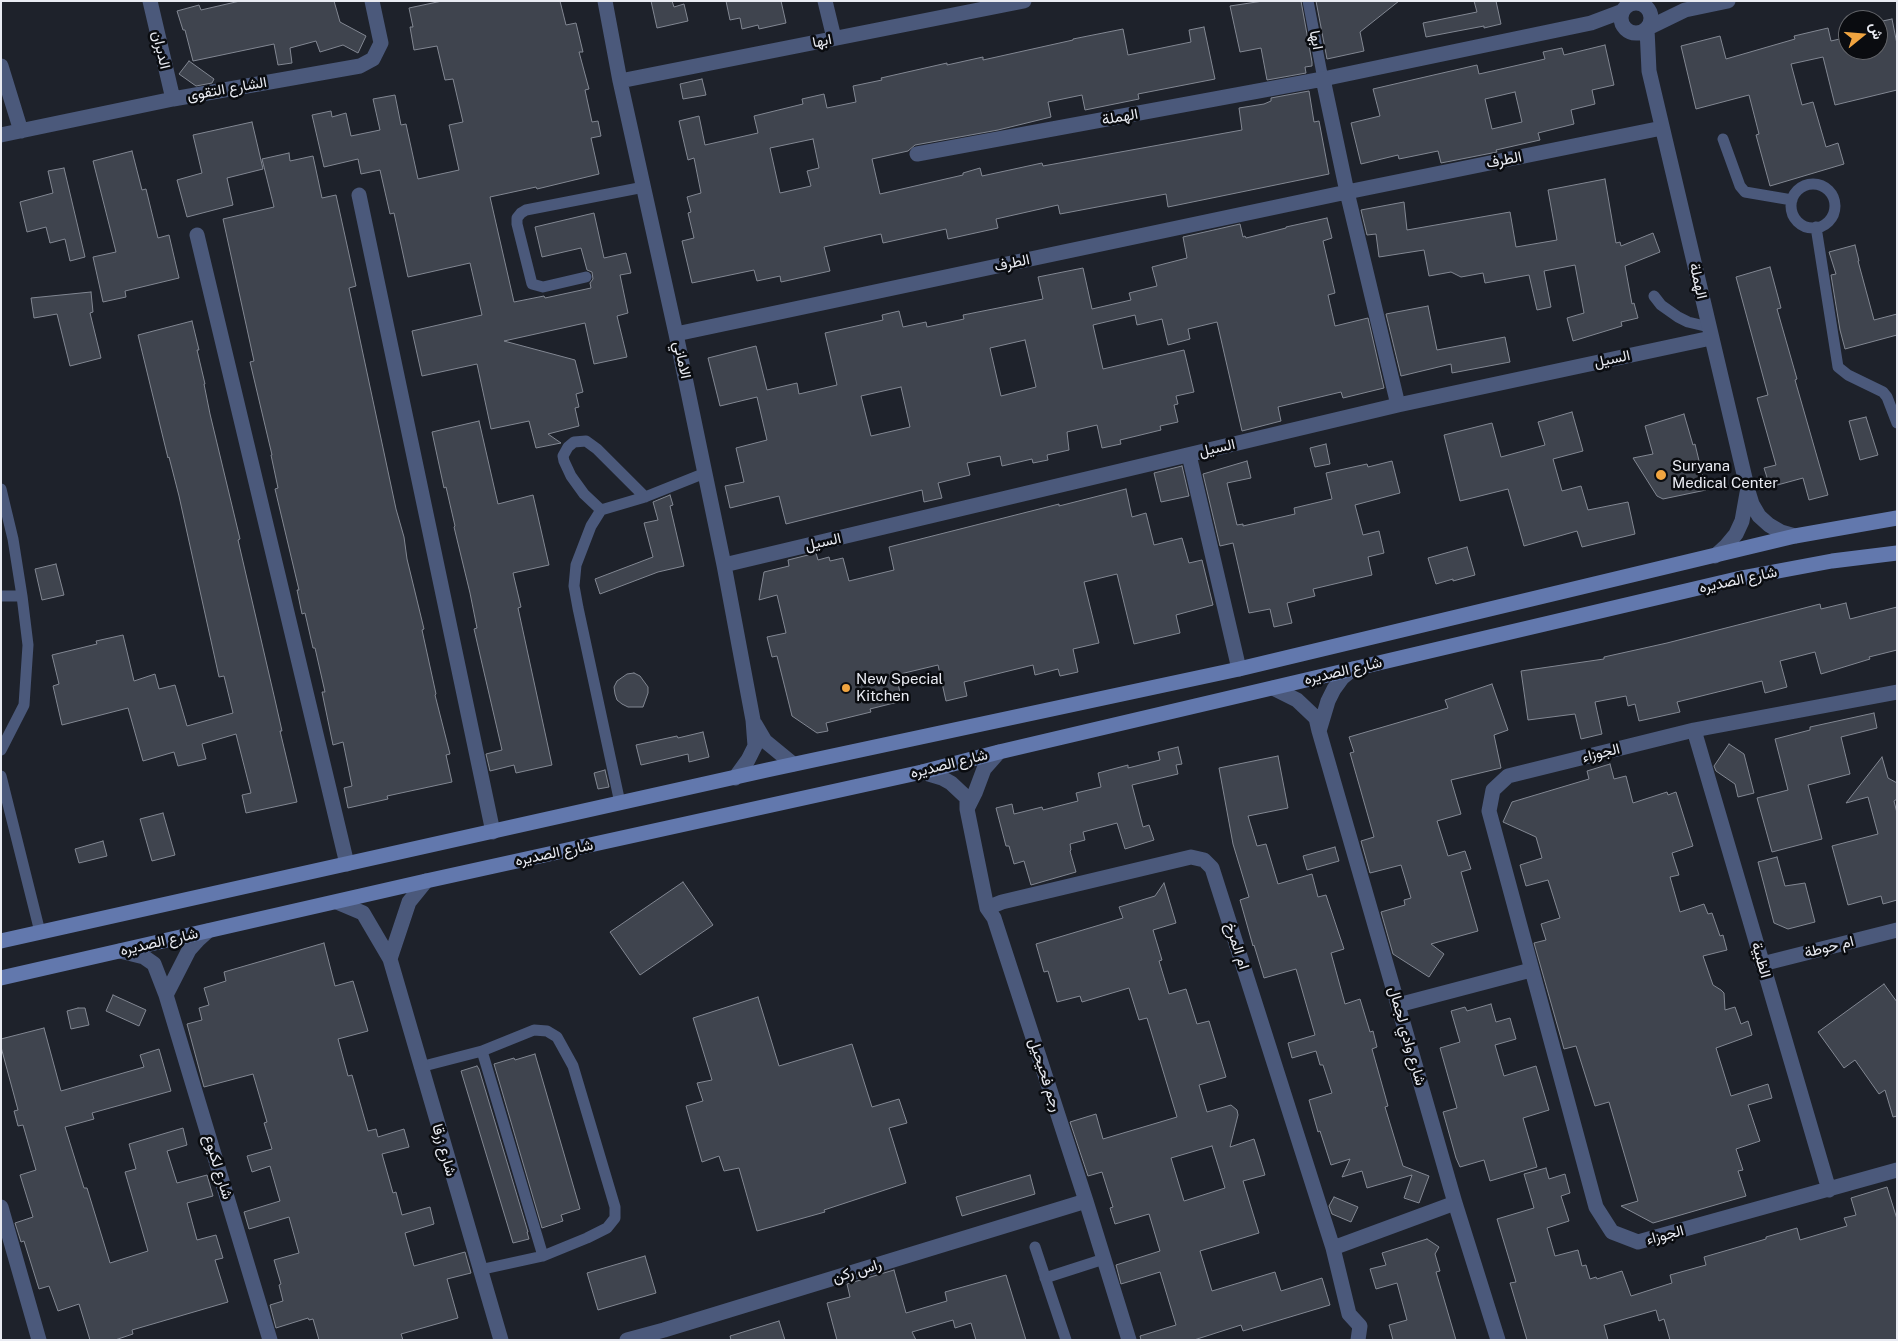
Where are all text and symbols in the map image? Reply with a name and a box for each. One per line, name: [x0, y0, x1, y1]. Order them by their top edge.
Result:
north arrow: [1838, 10, 1888, 60]
text: ش: [1866, 21, 1886, 41]
street label: الدبران: [148, 29, 174, 71]
street label: ابها: [1305, 29, 1327, 51]
street label: ابها: [811, 30, 833, 52]
street label: الشارع التقوى: [186, 73, 268, 105]
street label: الهملة: [1101, 105, 1139, 129]
street label: الطرف: [1485, 148, 1523, 172]
street label: الطرف: [993, 250, 1031, 276]
street label: الهملة: [1685, 261, 1711, 301]
street label: الاماني: [669, 340, 695, 380]
street label: السيل: [1592, 346, 1632, 372]
street label: السيل: [1197, 435, 1237, 461]
place label: Suryana Medical Center: [1672, 457, 1778, 492]
marker: Suryana Medical Center: [1654, 468, 1668, 482]
street label: السيل: [803, 529, 843, 555]
street label: شارع الصديره: [1697, 563, 1779, 597]
street label: شارع الصديره: [1302, 653, 1384, 689]
place label: New Special Kitchen: [856, 670, 943, 705]
marker: New Special Kitchen: [840, 682, 852, 694]
street label: الجوزاء: [1580, 740, 1622, 766]
street label: شارع الصديره: [908, 746, 990, 782]
street label: شارع الصديره: [513, 836, 595, 870]
street label: ام المرخ: [1221, 920, 1253, 972]
street label: شارع الصديره: [118, 924, 200, 960]
street label: ام حوطة: [1802, 932, 1856, 962]
street label: الظبية: [1747, 940, 1775, 980]
street label: شارع وادي لجمال: [1384, 984, 1430, 1088]
street label: رجم فحيحيل: [1025, 1036, 1065, 1114]
street label: شارع زرقا: [428, 1122, 460, 1178]
street label: شارع لكبوع: [200, 1132, 236, 1202]
street label: الجوزاء: [1644, 1221, 1686, 1249]
street label: راس ركن: [830, 1255, 884, 1287]

